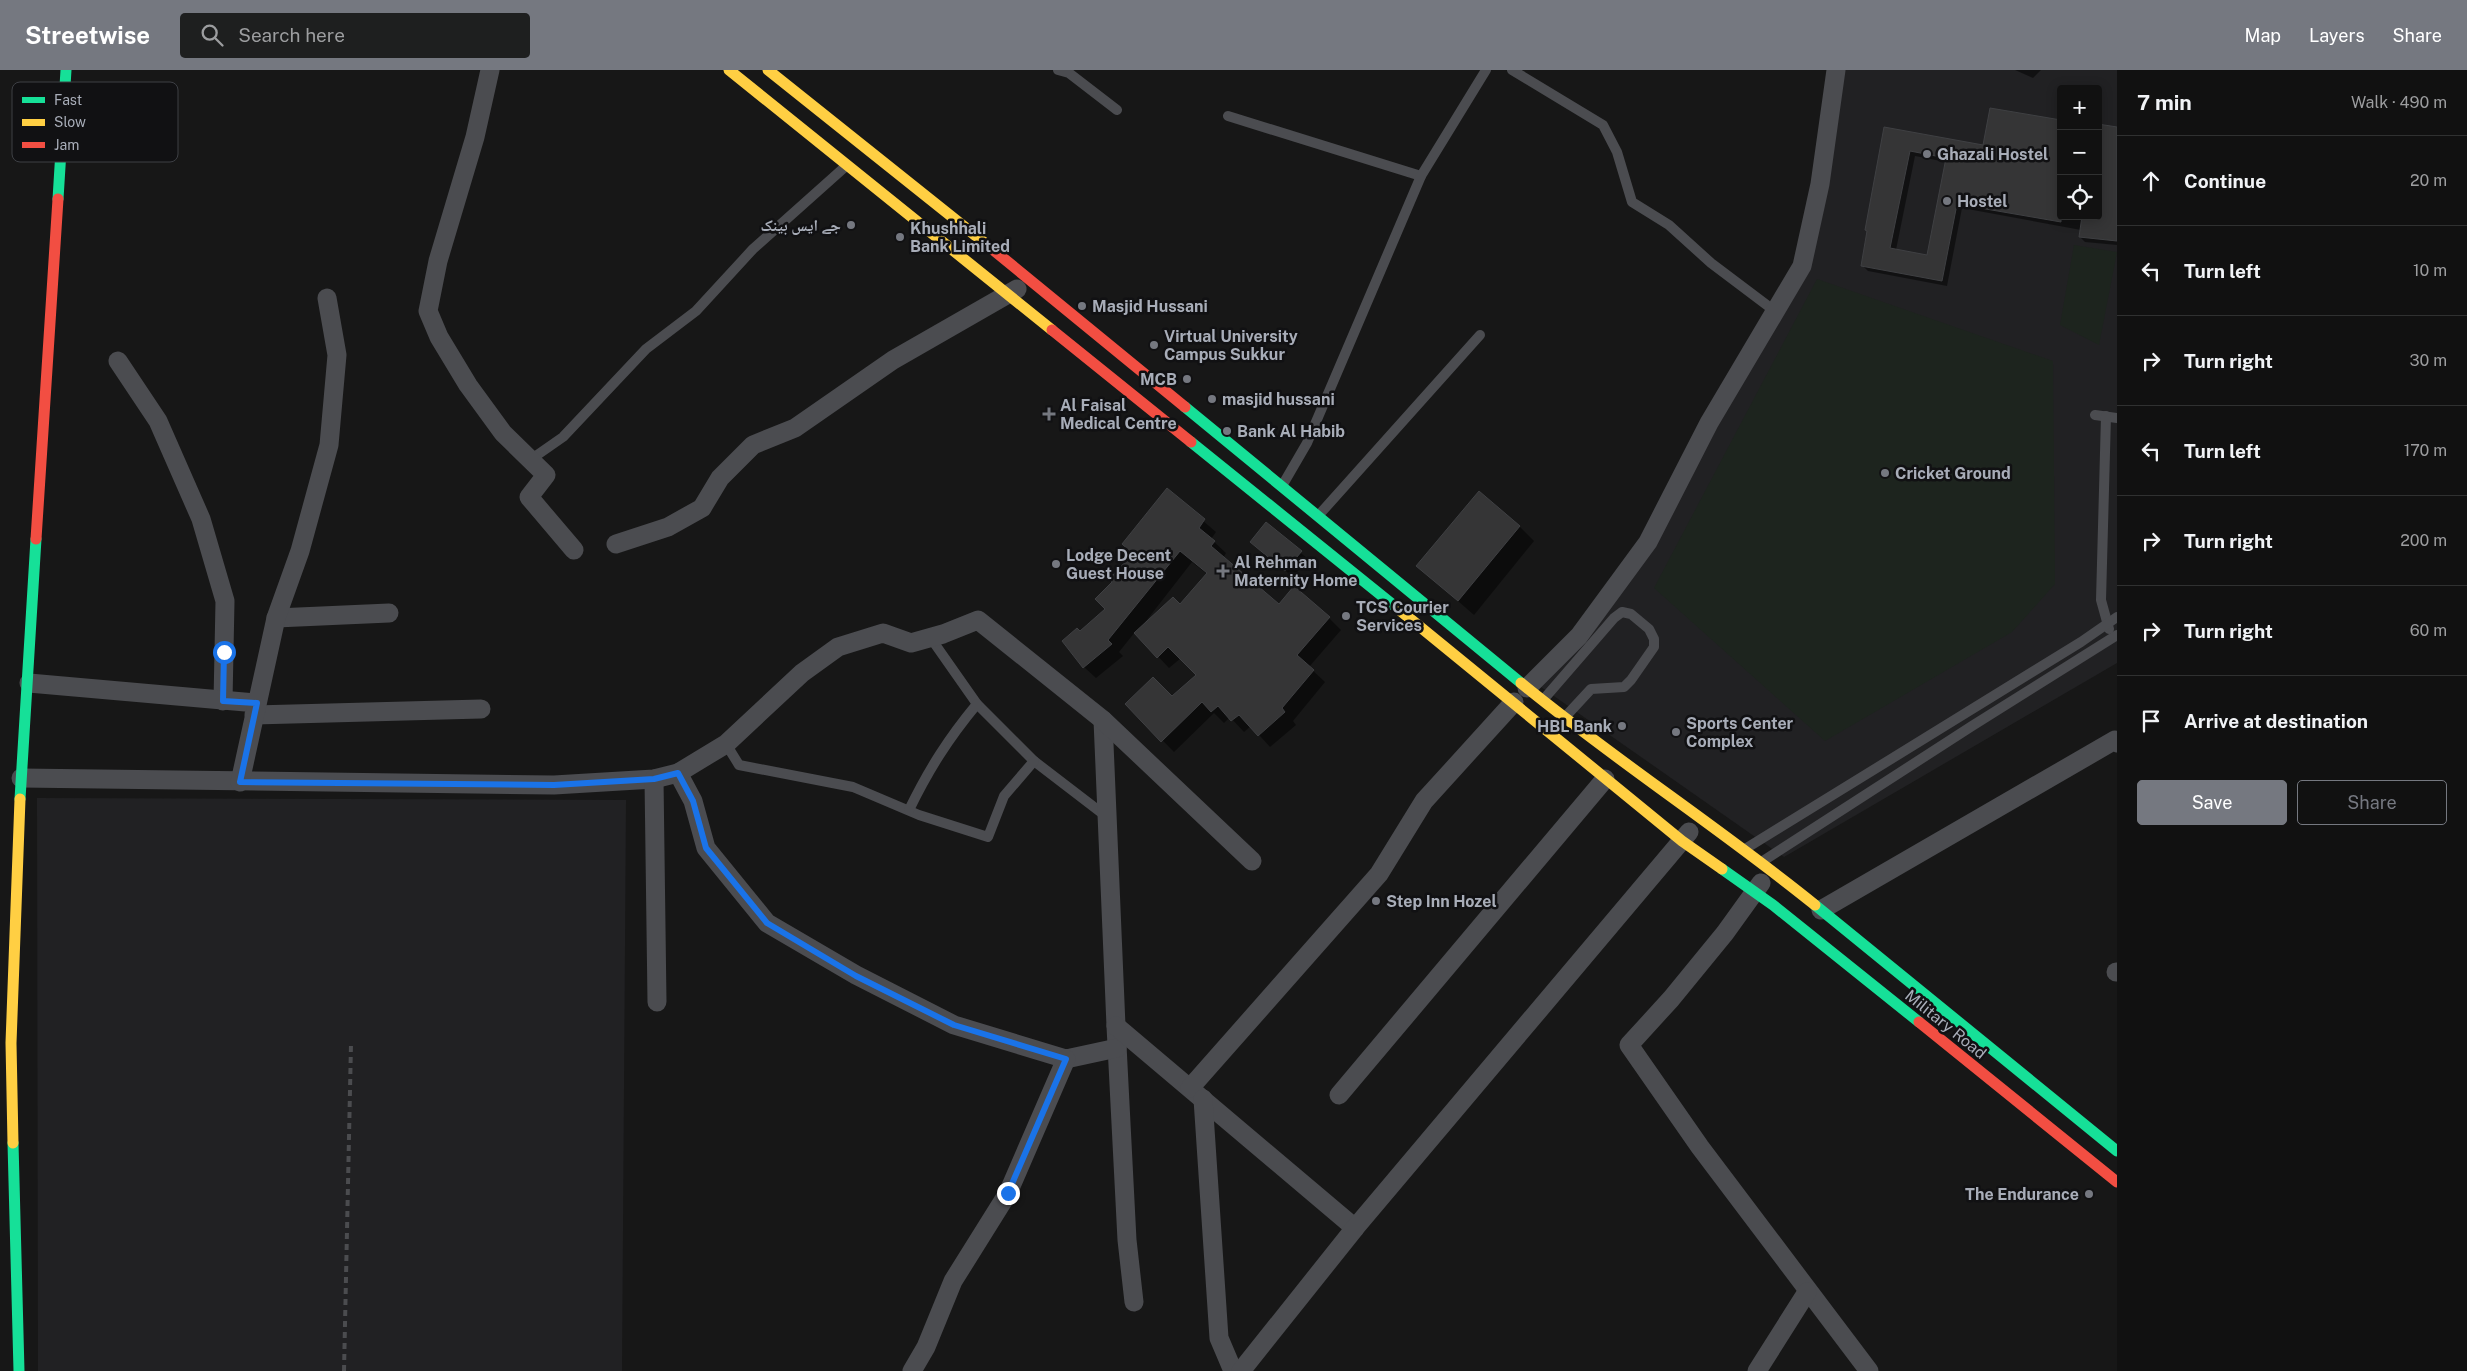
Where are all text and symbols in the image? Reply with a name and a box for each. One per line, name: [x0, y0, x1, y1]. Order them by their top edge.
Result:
search box: [180, 13, 530, 58]
text: Streetwise: [25, 21, 150, 49]
icon: search: [198, 21, 226, 49]
text: Search here: [238, 24, 345, 46]
text: Map: [2245, 25, 2281, 46]
text: Layers: [2309, 25, 2365, 46]
text: Share: [2393, 25, 2442, 46]
legend: [12, 82, 178, 162]
map controls: [2057, 85, 2102, 220]
button: +: [2057, 85, 2102, 130]
text: 7 min: [2137, 90, 2192, 115]
text: Fast: [54, 92, 82, 108]
text: Walk · 490 m: [2351, 93, 2447, 112]
text: Slow: [54, 114, 86, 130]
button: −: [2057, 130, 2102, 175]
text: Jam: [54, 137, 79, 153]
place label: Ghazali Hostel: [1937, 145, 2048, 164]
marker: Ghazali Hostel: [1921, 148, 1933, 160]
icon: ahead: [2137, 167, 2165, 195]
text: Continue: [2184, 170, 2266, 192]
text: 20 m: [2410, 171, 2447, 190]
button: locate: [2057, 175, 2102, 220]
place label: Hostel: [1957, 192, 2008, 211]
marker: Hostel: [1941, 195, 1953, 207]
place label: جے ایس بینک: [761, 216, 841, 235]
marker: جے ایس بینک: [845, 219, 857, 231]
place label: Khushhali Bank Limited: [910, 219, 1010, 256]
marker: Khushhali Bank Limited: [894, 231, 906, 243]
icon: left: [2137, 257, 2165, 285]
text: Turn left: [2184, 260, 2261, 282]
text: 10 m: [2413, 261, 2447, 280]
place label: Masjid Hussani: [1092, 297, 1208, 316]
marker: Masjid Hussani: [1076, 300, 1088, 312]
place label: Virtual University Campus Sukkur: [1164, 327, 1298, 364]
marker: Virtual University Campus Sukkur: [1148, 339, 1160, 351]
icon: right: [2137, 347, 2165, 375]
text: Turn right: [2184, 350, 2273, 372]
text: 30 m: [2410, 351, 2447, 370]
place label: MCB: [1140, 370, 1177, 389]
marker: MCB: [1181, 373, 1193, 385]
place label: masjid hussani: [1222, 390, 1335, 409]
marker: masjid hussani: [1206, 393, 1218, 405]
place label: Al Faisal Medical Centre: [1060, 396, 1177, 433]
marker: Al Faisal Medical Centre: [1042, 407, 1056, 421]
place label: Bank Al Habib: [1237, 422, 1345, 441]
marker: Bank Al Habib: [1221, 425, 1233, 437]
icon: left: [2137, 437, 2165, 465]
text: Turn left: [2184, 440, 2261, 462]
text: 170 m: [2404, 441, 2447, 460]
place label: Cricket Ground: [1895, 464, 2011, 483]
marker: Cricket Ground: [1879, 467, 1891, 479]
icon: right: [2137, 527, 2165, 555]
text: Turn right: [2184, 530, 2273, 552]
text: 200 m: [2400, 531, 2447, 550]
place label: Lodge Decent Guest House: [1066, 546, 1171, 583]
place label: Al Rehman Maternity Home: [1234, 553, 1357, 590]
marker: Lodge Decent Guest House: [1050, 558, 1062, 570]
marker: Al Rehman Maternity Home: [1216, 564, 1230, 578]
place label: TCS Courier Services: [1356, 598, 1449, 635]
marker: TCS Courier Services: [1340, 610, 1352, 622]
icon: right: [2137, 617, 2165, 645]
text: Turn right: [2184, 620, 2273, 642]
text: 60 m: [2410, 621, 2447, 640]
route start: [213, 641, 236, 664]
icon: arrive: [2137, 707, 2165, 735]
text: Arrive at destination: [2184, 710, 2368, 732]
place label: Sports Center Complex: [1686, 714, 1794, 751]
place label: HBL Bank: [1537, 717, 1612, 736]
marker: HBL Bank: [1616, 720, 1628, 732]
marker: Sports Center Complex: [1670, 726, 1682, 738]
button: Save: [2137, 780, 2287, 825]
button: Share: [2297, 780, 2447, 825]
place label: Step Inn Hozel: [1386, 892, 1497, 911]
marker: Step Inn Hozel: [1370, 895, 1382, 907]
street label: Military Road: [1901, 986, 1990, 1063]
route end: [997, 1182, 1020, 1205]
place label: The Endurance: [1965, 1185, 2079, 1204]
marker: The Endurance: [2083, 1188, 2095, 1200]

